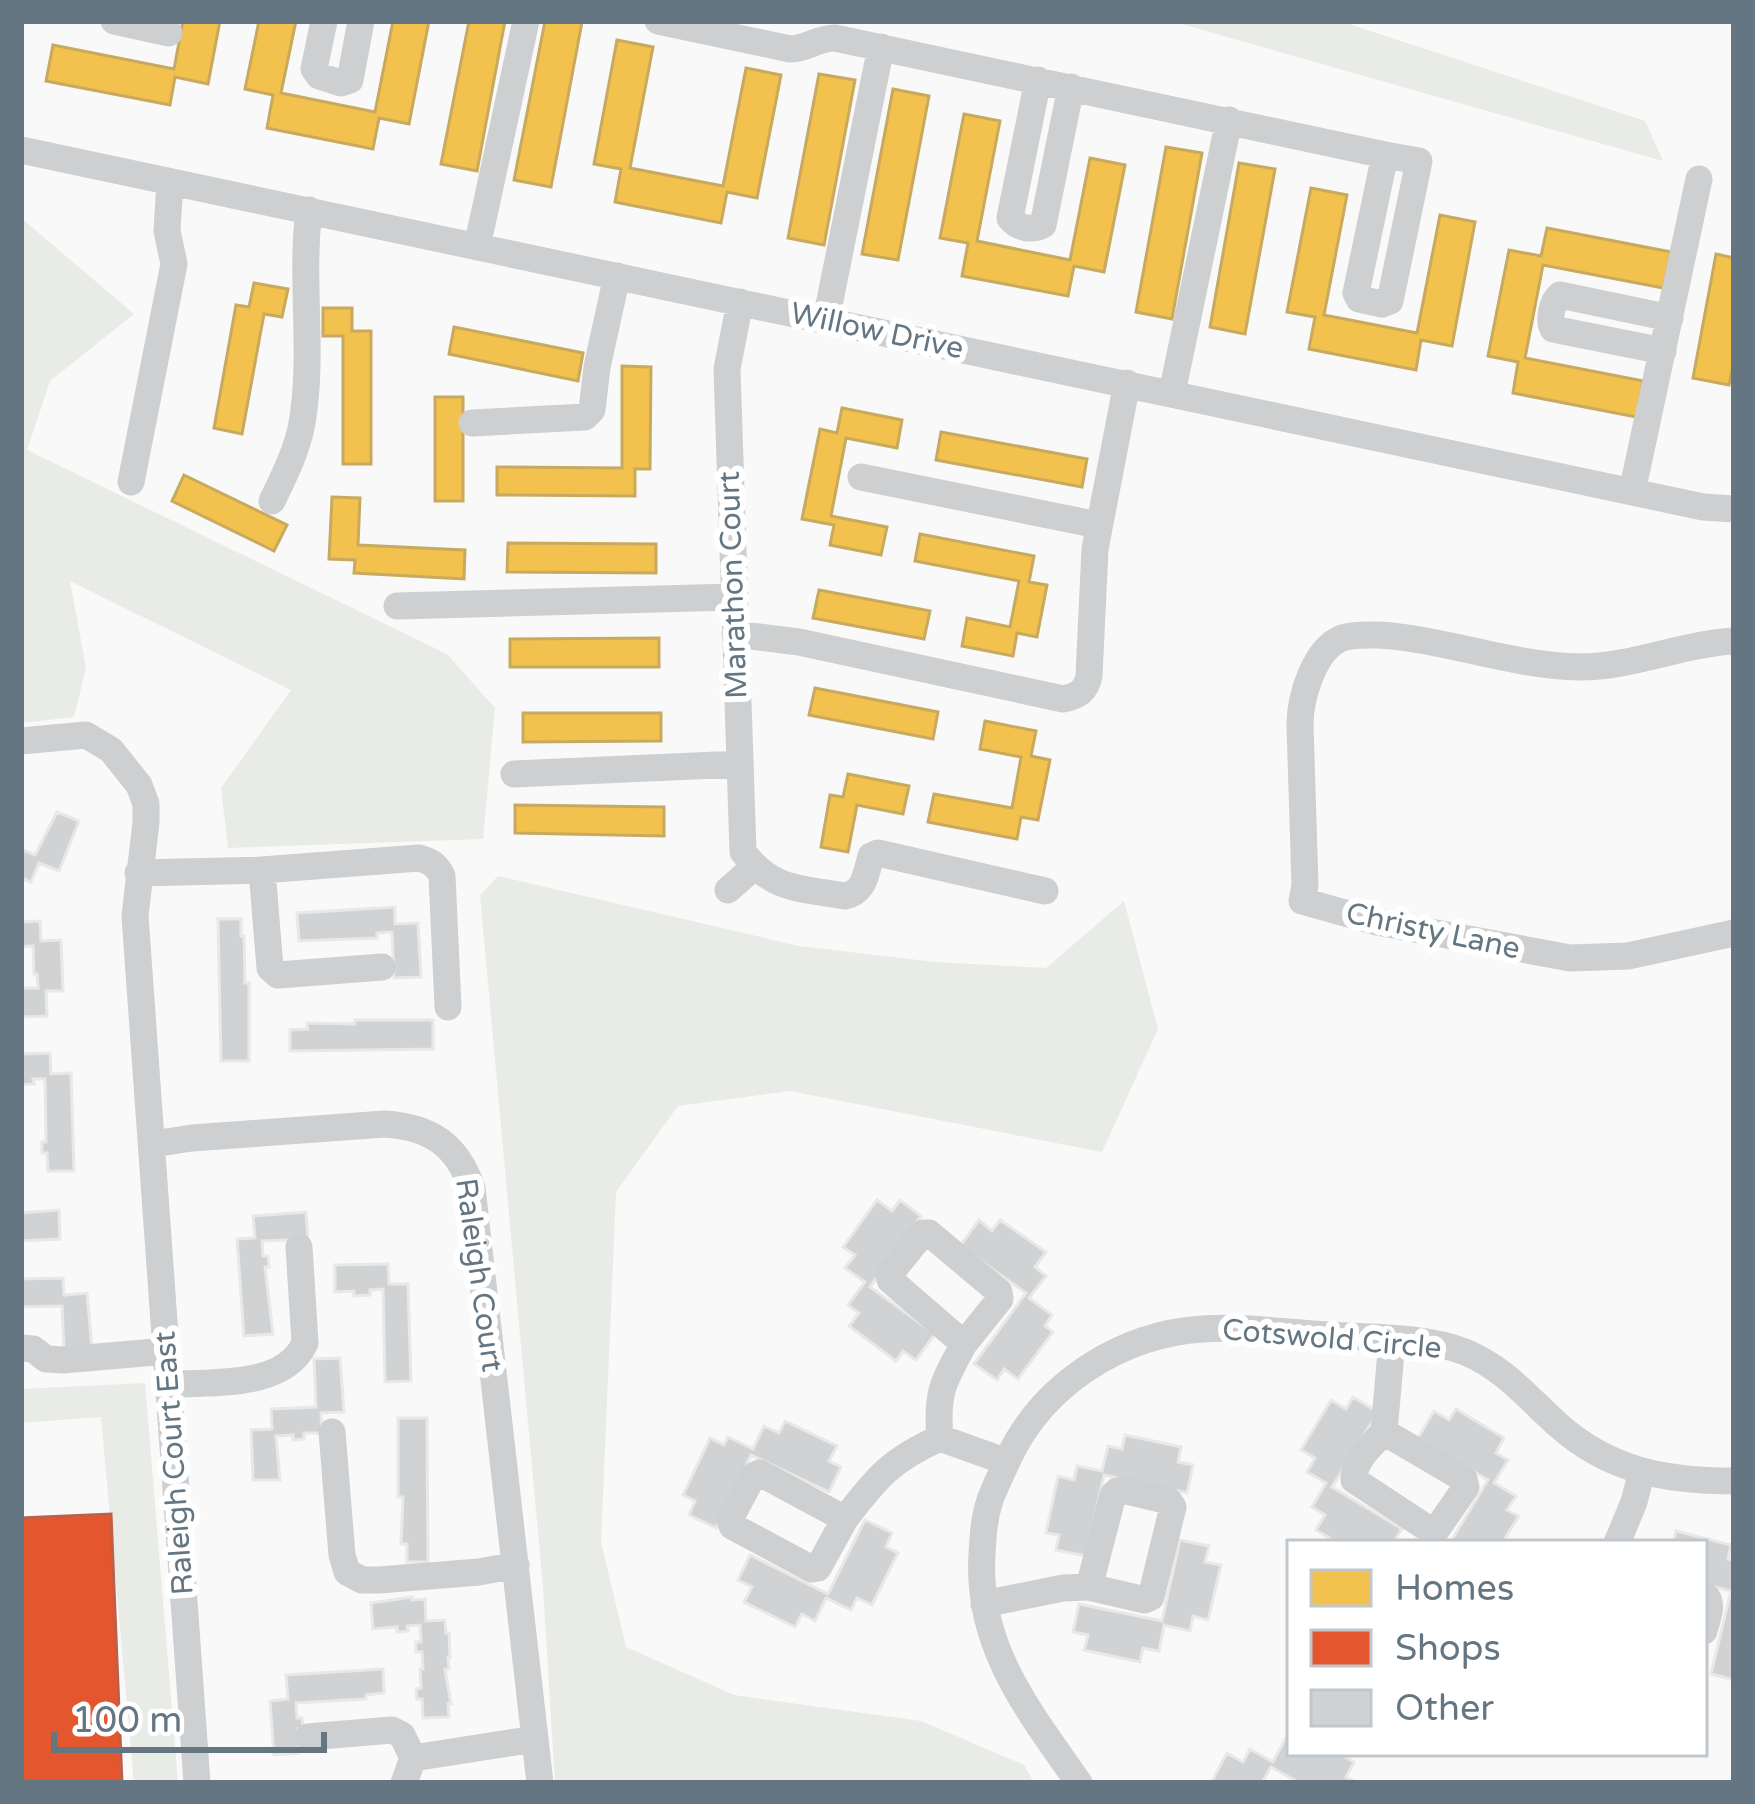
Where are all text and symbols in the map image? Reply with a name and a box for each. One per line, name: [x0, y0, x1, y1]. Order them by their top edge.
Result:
street label: Willow Drive: [787, 295, 967, 367]
street label: Marathon Court: [711, 471, 755, 699]
street label: Christy Lane: [1343, 895, 1523, 967]
street label: Raleigh Court: [447, 1176, 511, 1374]
street label: Cotswold Circle: [1221, 1311, 1443, 1367]
street label: Raleigh Court East: [146, 1330, 202, 1596]
legend: [1287, 1540, 1707, 1756]
text: Homes: [1395, 1567, 1514, 1610]
text: Shops: [1395, 1627, 1501, 1670]
scale bar: [54, 1678, 324, 1752]
text: Other: [1395, 1687, 1494, 1730]
text: 100 m: [72, 1699, 182, 1742]

